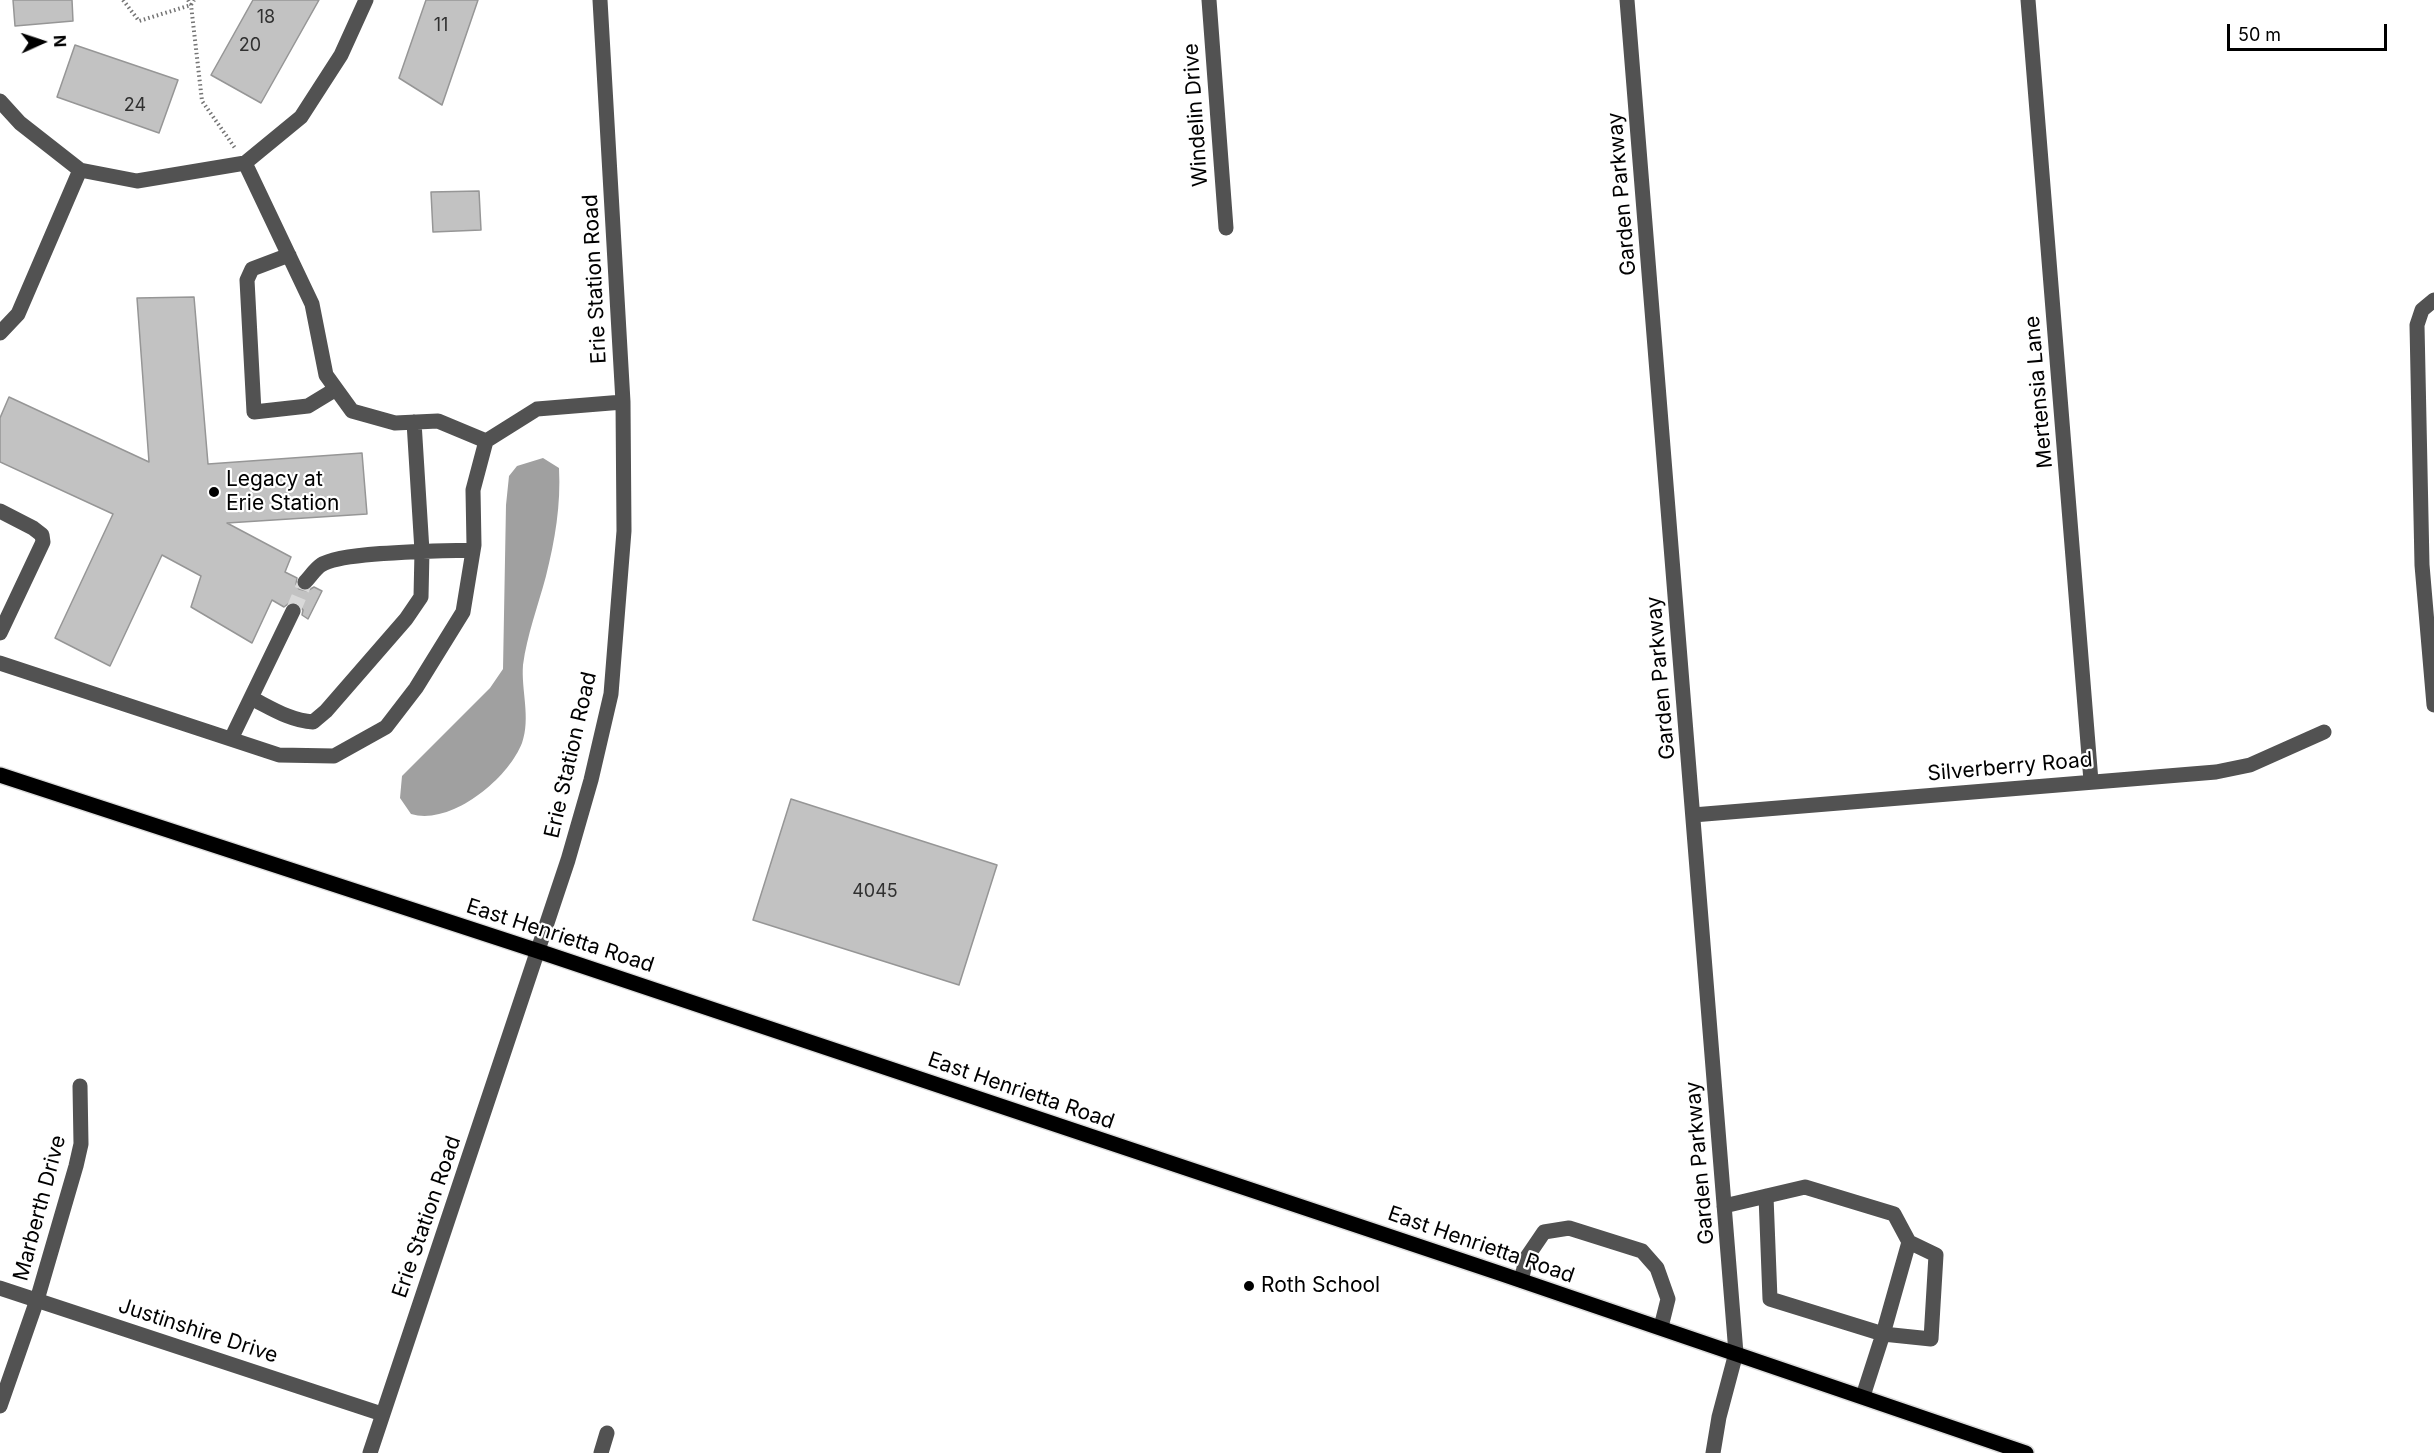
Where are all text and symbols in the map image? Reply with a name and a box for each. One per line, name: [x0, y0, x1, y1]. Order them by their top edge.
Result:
house number: 18: [257, 7, 275, 29]
north arrow: [12, 12, 72, 72]
scale bar: [2230, 12, 2390, 50]
house number: 11: [434, 15, 448, 37]
text: 50 m: [2238, 24, 2281, 45]
text: N: [50, 34, 70, 48]
house number: 20: [239, 35, 261, 57]
street label: Windelin Drive: [1178, 42, 1214, 188]
house number: 24: [124, 95, 146, 117]
street label: Garden Parkway: [1602, 111, 1642, 277]
street label: Erie Station Road: [578, 194, 612, 364]
street label: Mertensia Lane: [2020, 315, 2058, 469]
place label: Legacy at Erie Station: [226, 467, 339, 517]
marker: Legacy at Erie Station: [207, 485, 221, 499]
street label: Garden Parkway: [1641, 595, 1681, 761]
street label: Erie Station Road: [540, 669, 602, 841]
street label: Silverberry Road: [1926, 747, 2094, 787]
house number: 4045: [852, 881, 898, 903]
street label: East Henrietta Road: [463, 894, 657, 978]
street label: East Henrietta Road: [924, 1047, 1118, 1135]
street label: Garden Parkway: [1680, 1080, 1720, 1246]
street label: Marberth Drive: [8, 1132, 72, 1284]
street label: Erie Station Road: [387, 1133, 467, 1301]
street label: East Henrietta Road: [1384, 1201, 1578, 1289]
place label: Roth School: [1261, 1273, 1380, 1299]
marker: Roth School: [1242, 1279, 1256, 1293]
street label: Justinshire Drive: [115, 1293, 281, 1369]

